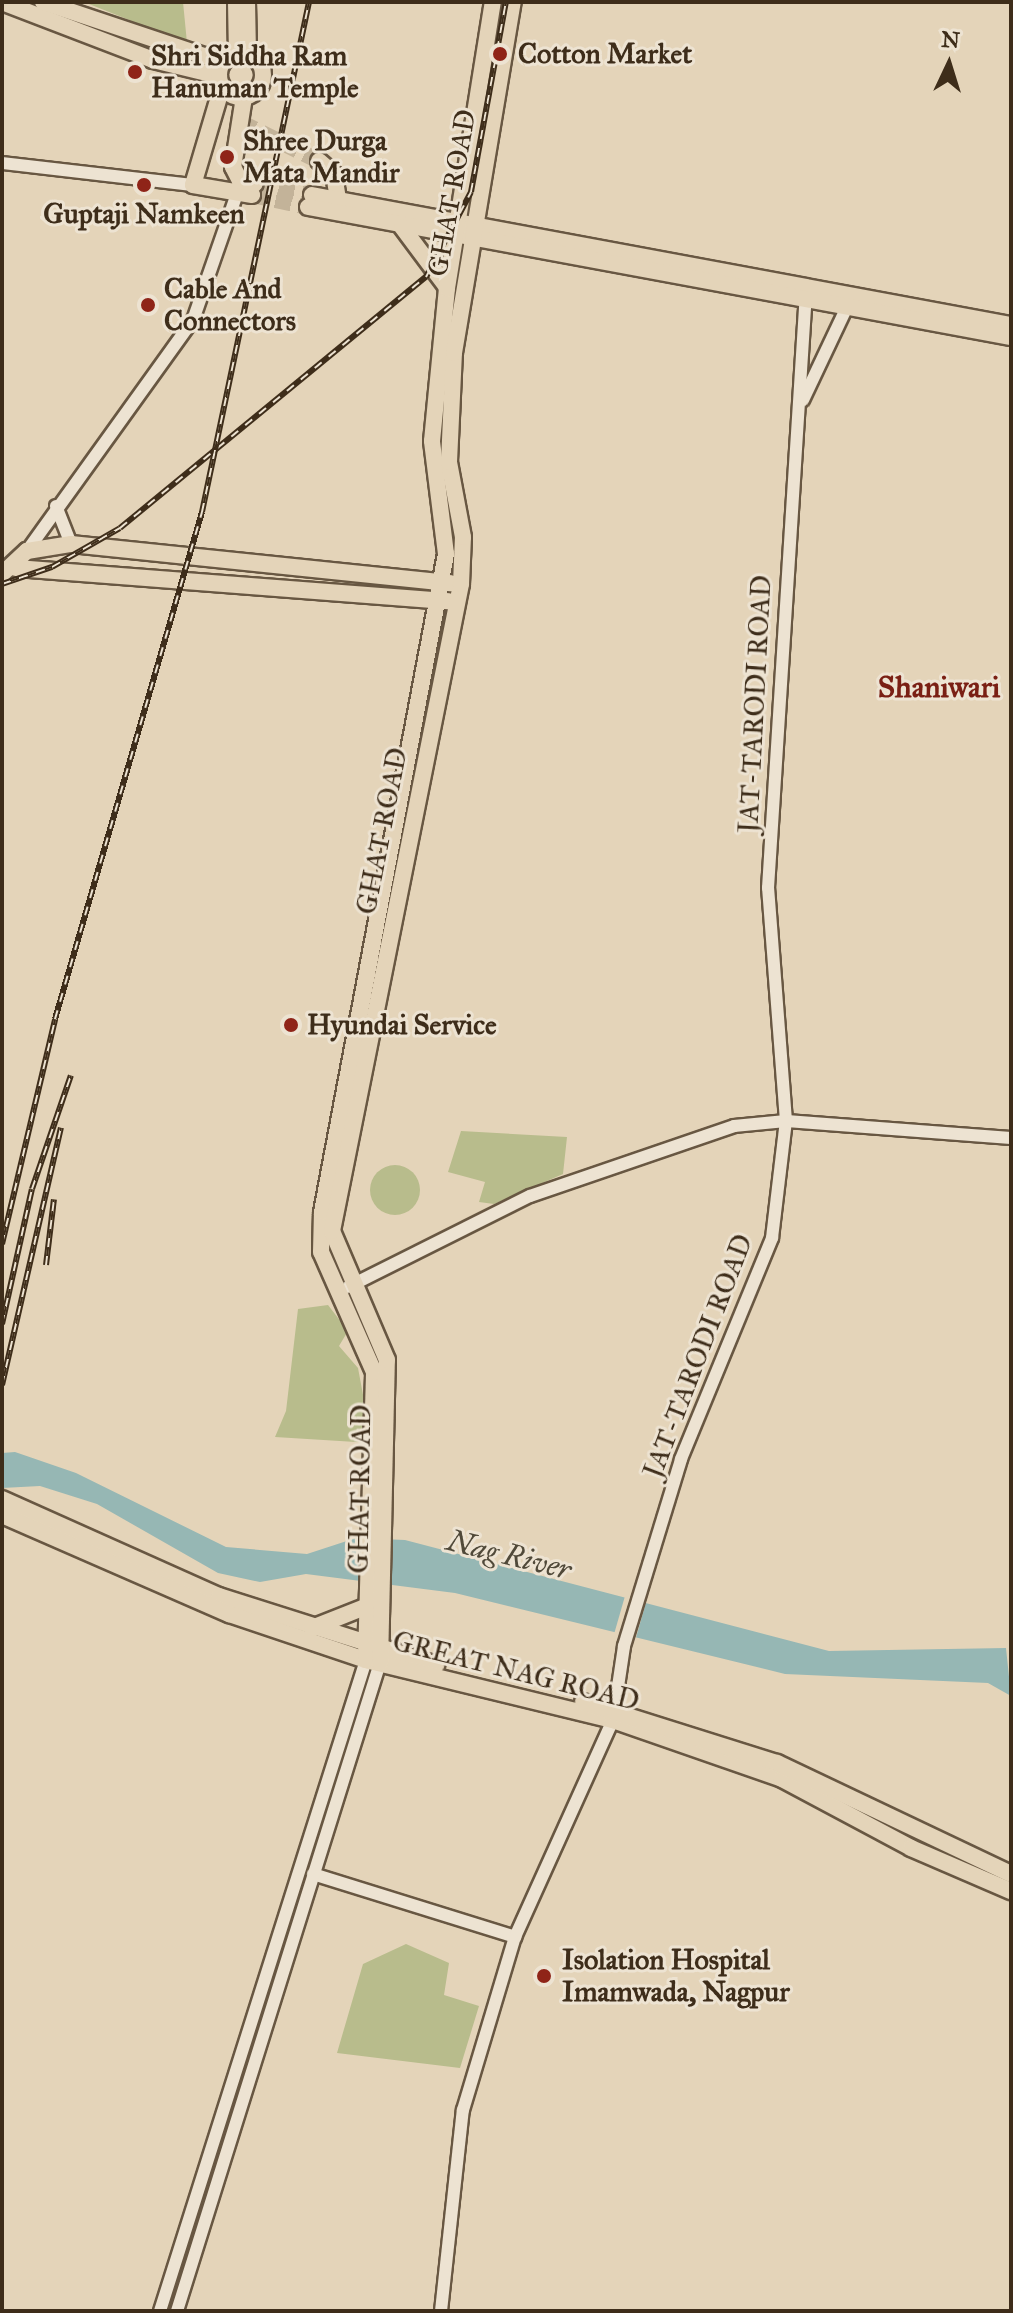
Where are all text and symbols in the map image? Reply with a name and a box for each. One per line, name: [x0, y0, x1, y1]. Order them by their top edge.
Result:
north arrow: [909, 24, 989, 104]
text: N: [940, 25, 961, 54]
place label: Cotton Market: [518, 37, 692, 71]
place label: Shri Siddha Ram Hanuman Temple: [151, 39, 359, 105]
marker: Cotton Market: [489, 43, 511, 65]
marker: Shri Siddha Ram Hanuman Temple: [126, 63, 144, 81]
street label: GHAT ROAD: [421, 107, 483, 279]
place label: Shree Durga Mata Mandir: [243, 124, 400, 190]
marker: Shree Durga Mata Mandir: [218, 148, 236, 166]
marker: Guptaji Namkeen: [135, 176, 153, 194]
place label: Guptaji Namkeen: [43, 197, 245, 231]
place label: Cable And Connectors: [164, 272, 296, 338]
marker: Cable And Connectors: [139, 296, 157, 314]
street label: JAT-TARODI ROAD: [731, 574, 779, 834]
district label: Shaniwari: [878, 669, 1000, 705]
street label: GHAT ROAD: [349, 745, 415, 917]
place label: Hyundai Service: [307, 1008, 497, 1042]
marker: Hyundai Service: [282, 1016, 300, 1034]
street label: JAT-TARODI ROAD: [636, 1229, 760, 1483]
street label: GHAT ROAD: [342, 1404, 378, 1574]
water label: Nag River: [443, 1522, 575, 1588]
street label: GREAT NAG ROAD: [389, 1624, 643, 1718]
place label: Isolation Hospital Imamwada, Nagpur: [562, 1943, 790, 2009]
marker: Isolation Hospital Imamwada, Nagpur: [533, 1965, 555, 1987]

